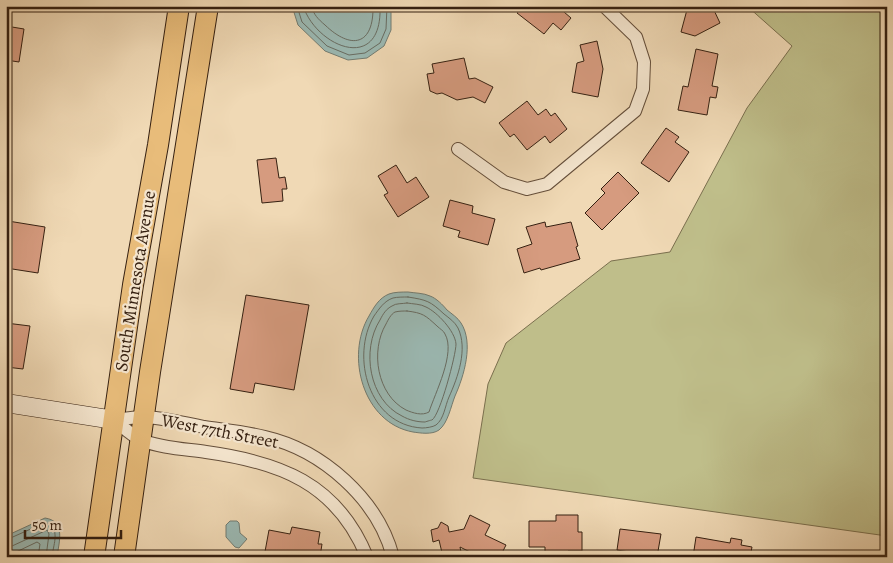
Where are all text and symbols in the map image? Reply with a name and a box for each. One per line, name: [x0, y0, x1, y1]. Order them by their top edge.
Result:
street label: South Minnesota Avenue: [109, 189, 161, 373]
street label: West 77th Street: [158, 408, 281, 454]
scale bar: [25, 508, 121, 540]
text: 50 m: [32, 515, 62, 535]

